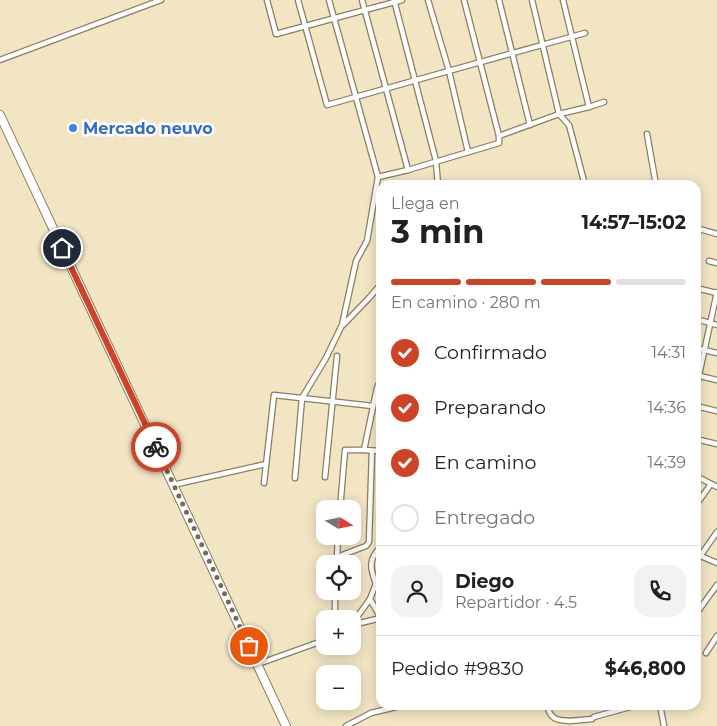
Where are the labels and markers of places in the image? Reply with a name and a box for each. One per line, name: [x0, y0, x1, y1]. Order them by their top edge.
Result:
place label: Mercado neuvo: [83, 119, 213, 138]
marker: Mercado neuvo: [67, 122, 79, 134]
pin: [41, 227, 83, 269]
pin: [228, 625, 270, 667]

